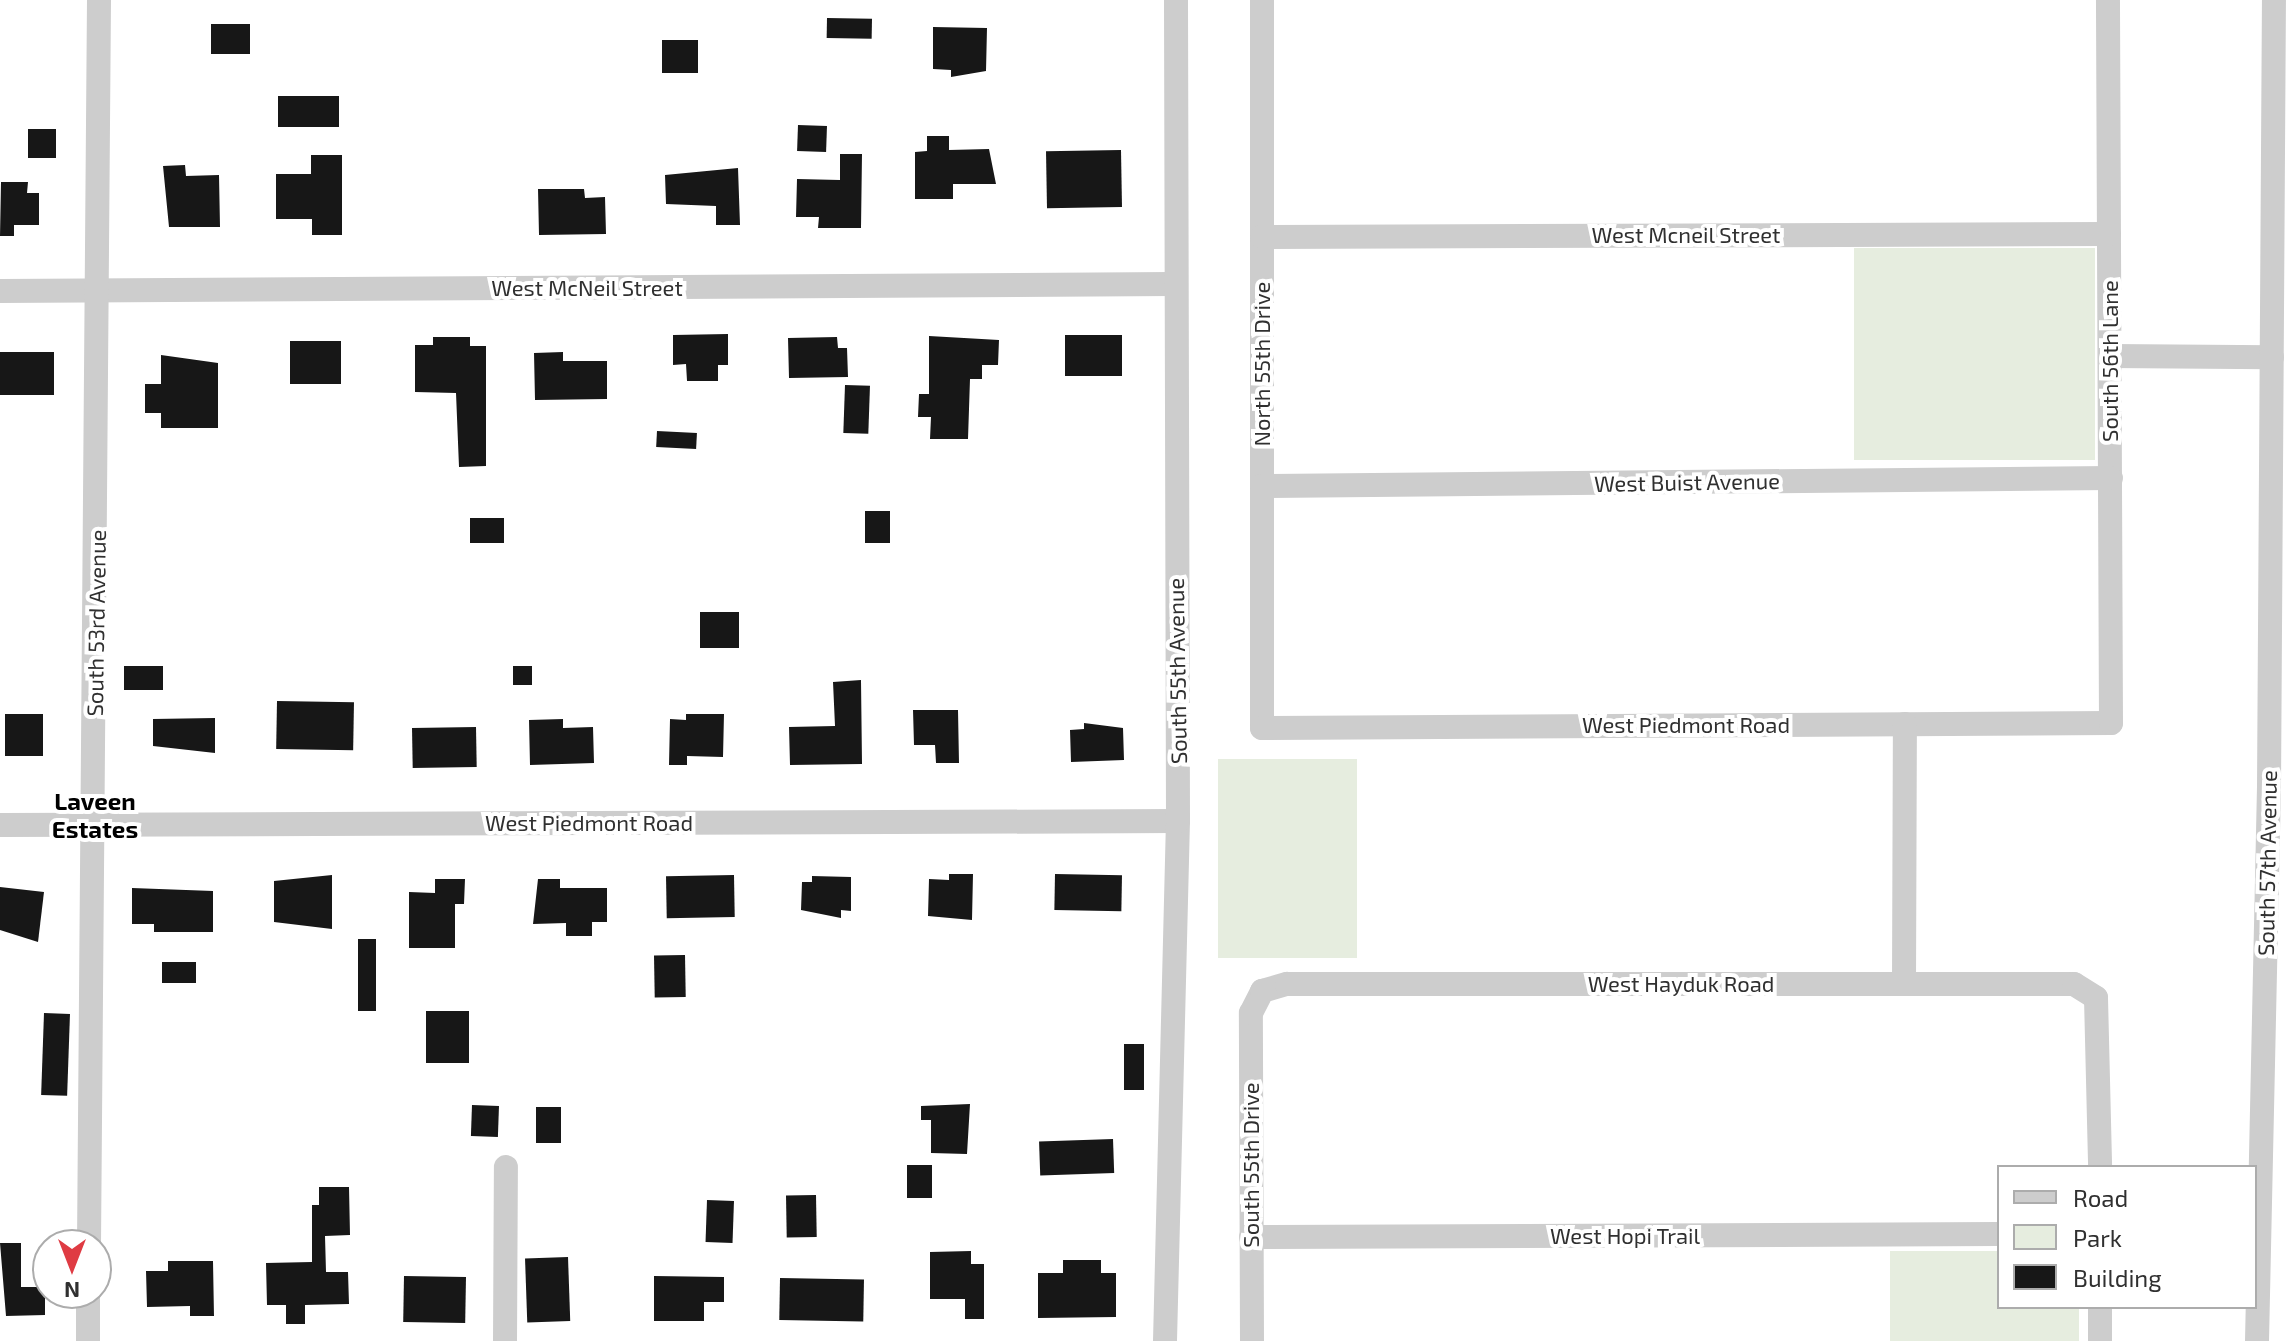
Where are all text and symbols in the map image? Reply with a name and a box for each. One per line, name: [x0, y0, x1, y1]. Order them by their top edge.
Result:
street label: West Mcneil Street: [1591, 222, 1781, 248]
street label: West McNeil Street: [491, 275, 683, 301]
street label: South 56th Lane: [2097, 280, 2123, 442]
street label: North 55th Drive: [1249, 282, 1275, 446]
street label: West Buist Avenue: [1594, 467, 1780, 497]
street label: South 53rd Avenue: [81, 529, 111, 717]
street label: South 55th Avenue: [1162, 577, 1192, 765]
street label: West Piedmont Road: [1582, 712, 1790, 738]
street label: South 57th Avenue: [2252, 770, 2282, 956]
district label: Laveen Estates: [52, 787, 138, 843]
street label: West Piedmont Road: [485, 810, 693, 836]
street label: West Hayduk Road: [1588, 971, 1774, 997]
street label: South 55th Drive: [1238, 1082, 1264, 1248]
legend: [1997, 1165, 2257, 1309]
text: Road: [2073, 1183, 2128, 1212]
street label: West Hopi Trail: [1550, 1223, 1700, 1249]
text: Park: [2073, 1223, 2122, 1252]
north arrow: [32, 1229, 112, 1309]
text: Building: [2073, 1263, 2162, 1292]
text: N: [64, 1278, 80, 1304]

